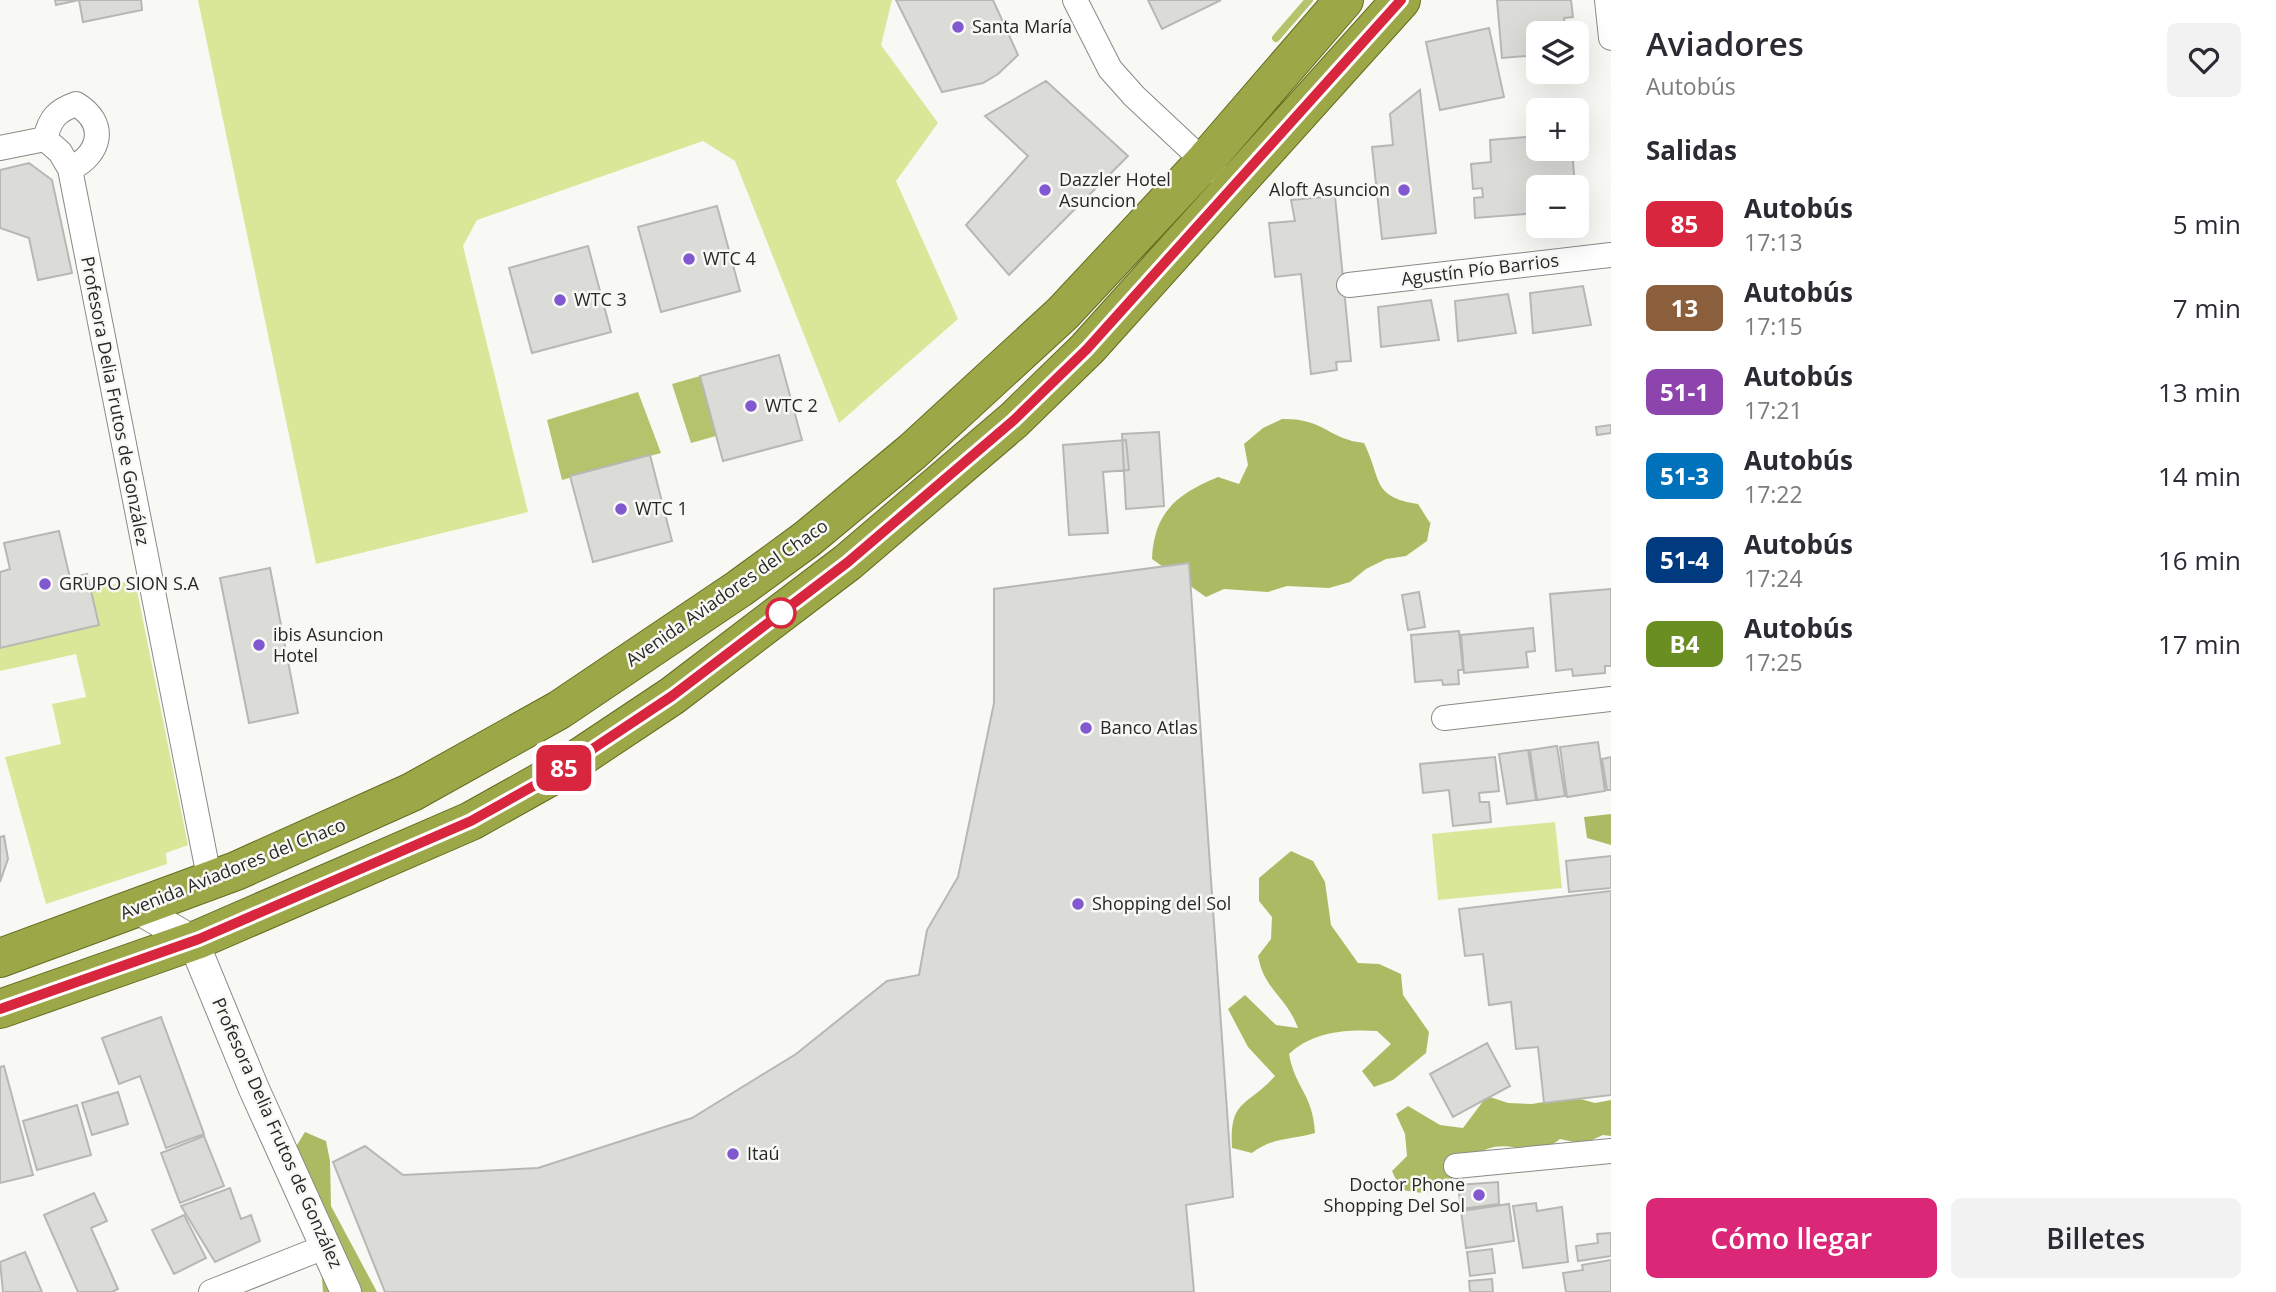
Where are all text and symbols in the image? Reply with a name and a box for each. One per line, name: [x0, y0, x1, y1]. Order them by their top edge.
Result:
place label: Santa María: [972, 14, 1072, 38]
marker: Santa María: [950, 19, 966, 35]
map controls: [1526, 21, 1589, 238]
button: layers: [1526, 21, 1589, 84]
text: Aviadores: [1646, 21, 1804, 66]
button: heart: [2167, 23, 2241, 97]
text: Autobús: [1646, 70, 1736, 102]
button: +: [1526, 98, 1589, 161]
text: Salidas: [1646, 132, 1737, 168]
place label: Dazzler Hotel Asuncion: [1059, 167, 1171, 212]
button: −: [1526, 175, 1589, 238]
place label: Aloft Asuncion: [1269, 177, 1390, 201]
marker: Dazzler Hotel Asuncion: [1037, 182, 1053, 198]
marker: Aloft Asuncion: [1396, 182, 1412, 198]
text: Autobús: [1744, 190, 1853, 226]
text: 5 min: [2173, 206, 2241, 242]
text: 85: [1671, 207, 1698, 240]
text: 17:13: [1744, 226, 1803, 258]
place label: WTC 4: [703, 246, 756, 270]
street label: Agustín Pío Barrios: [1400, 247, 1560, 291]
marker: WTC 4: [681, 251, 697, 267]
street label: Profesora Delia Frutos de González: [76, 254, 156, 547]
text: Autobús: [1744, 274, 1853, 310]
place label: WTC 3: [574, 287, 627, 311]
text: 7 min: [2173, 290, 2241, 326]
text: 13: [1671, 291, 1698, 324]
marker: WTC 3: [552, 292, 568, 308]
text: 17:15: [1744, 310, 1803, 342]
text: Autobús: [1744, 358, 1853, 394]
text: 13 min: [2158, 374, 2241, 410]
text: 51-1: [1660, 375, 1709, 408]
place label: WTC 2: [765, 393, 818, 417]
text: 17:21: [1744, 394, 1803, 426]
marker: WTC 2: [743, 398, 759, 414]
text: Autobús: [1744, 442, 1853, 478]
text: 14 min: [2158, 458, 2241, 494]
text: 51-3: [1660, 459, 1709, 492]
text: 17:22: [1744, 478, 1803, 510]
place label: WTC 1: [635, 496, 688, 520]
marker: WTC 1: [613, 501, 629, 517]
street label: Avenida Aviadores del Chaco: [621, 513, 832, 671]
text: Autobús: [1744, 526, 1853, 562]
text: 16 min: [2158, 542, 2241, 578]
text: 51-4: [1660, 543, 1709, 576]
text: 17:24: [1744, 562, 1803, 594]
place label: GRUPO SION S.A: [59, 571, 200, 595]
marker: GRUPO SION S.A: [37, 576, 53, 592]
unlabelled marker: [766, 598, 796, 628]
text: Autobús: [1744, 610, 1853, 646]
place label: ibis Asuncion Hotel: [273, 622, 383, 667]
text: 17 min: [2158, 626, 2241, 662]
text: B4: [1670, 627, 1699, 660]
marker: ibis Asuncion Hotel: [251, 637, 267, 653]
text: 17:25: [1744, 646, 1803, 678]
place label: Banco Atlas: [1100, 715, 1198, 739]
marker: Banco Atlas: [1078, 720, 1094, 736]
line badge: 85: [532, 745, 596, 791]
text: 85: [550, 751, 578, 784]
street label: Avenida Aviadores del Chaco: [116, 812, 349, 924]
place label: Shopping del Sol: [1092, 891, 1231, 915]
marker: Shopping del Sol: [1070, 896, 1086, 912]
street label: Profesora Delia Frutos de González: [207, 993, 349, 1272]
place label: Itaú: [747, 1141, 779, 1165]
marker: Itaú: [725, 1146, 741, 1162]
place label: Doctor Phone Shopping Del Sol: [1324, 1172, 1465, 1217]
marker: Doctor Phone Shopping Del Sol: [1471, 1187, 1487, 1203]
button: Cómo llegar: [1646, 1198, 1937, 1278]
button: Billetes: [1951, 1198, 2241, 1278]

